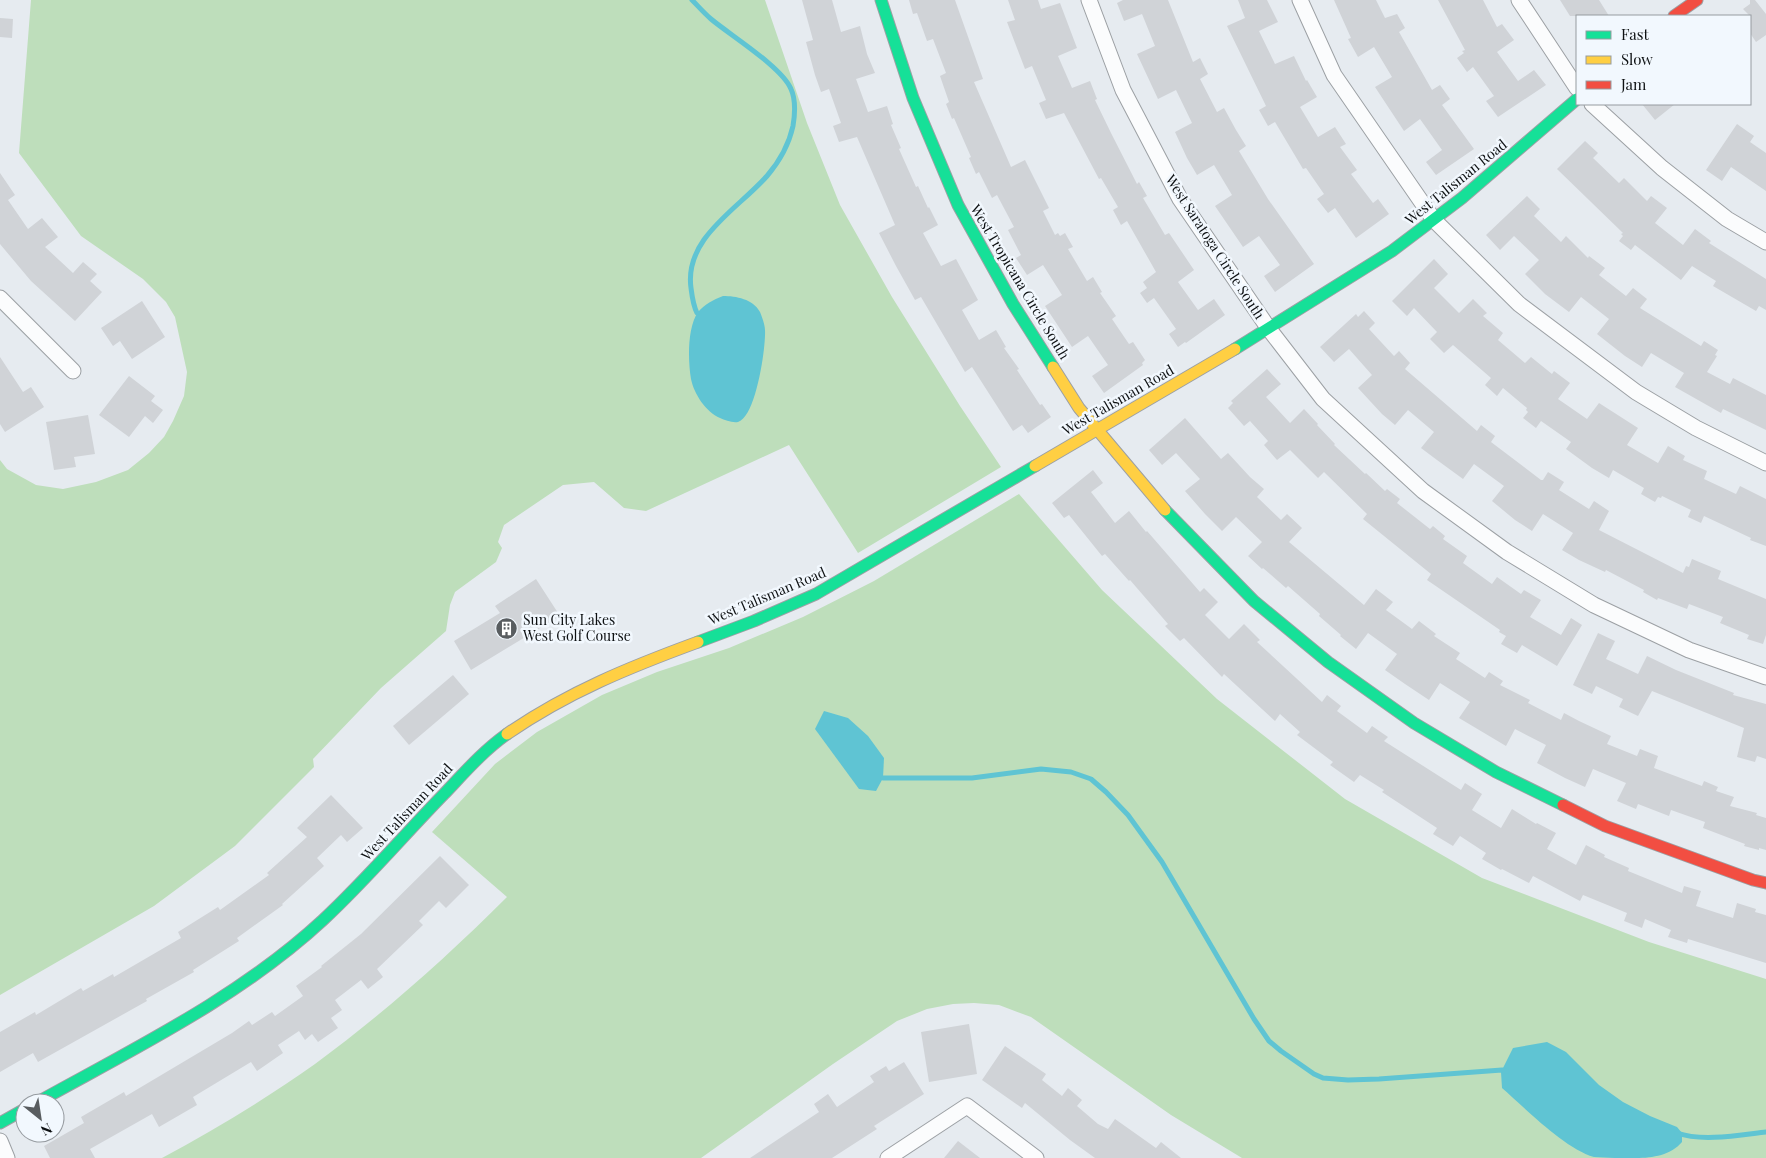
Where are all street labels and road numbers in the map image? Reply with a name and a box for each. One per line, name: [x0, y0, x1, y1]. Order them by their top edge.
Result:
street label: West Talisman Road: [1400, 135, 1511, 229]
street label: West Saratoga Circle South: [1161, 170, 1270, 323]
street label: West Tropicana Circle South: [966, 200, 1075, 363]
street label: West Talisman Road: [1058, 360, 1177, 440]
street label: West Talisman Road: [704, 562, 828, 629]
street label: West Talisman Road: [356, 759, 457, 865]

